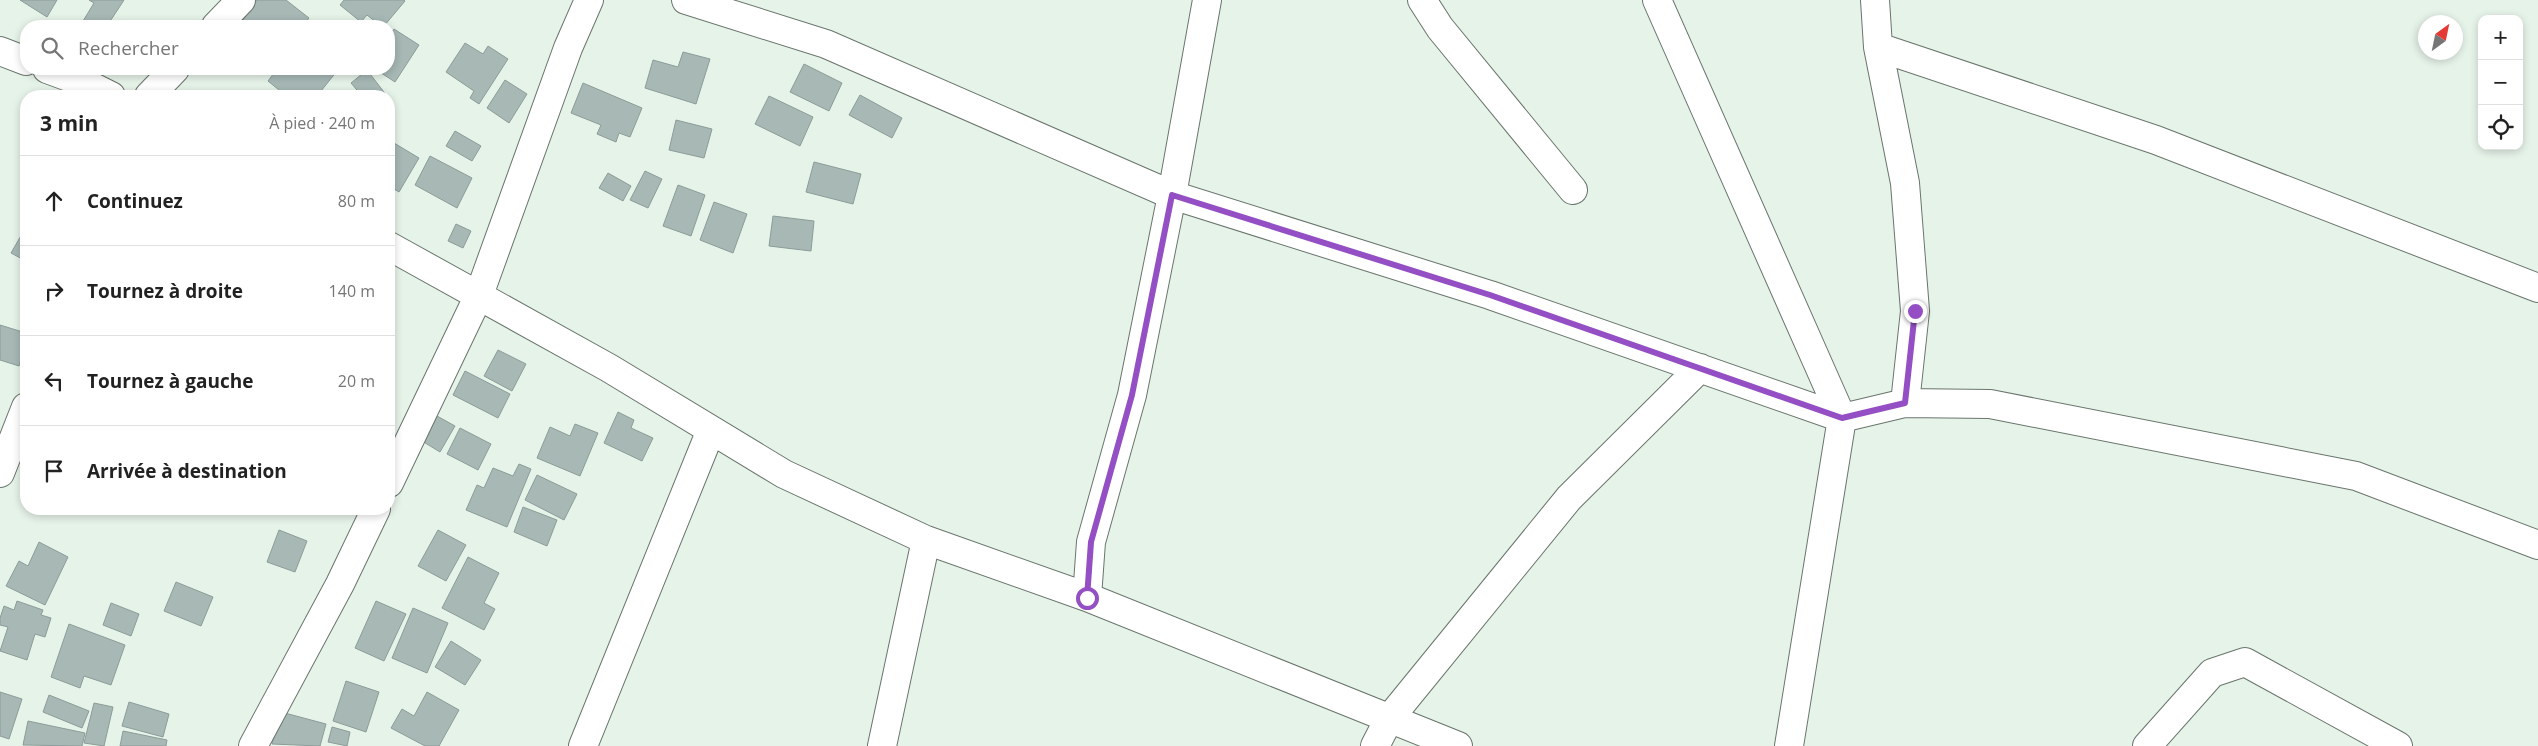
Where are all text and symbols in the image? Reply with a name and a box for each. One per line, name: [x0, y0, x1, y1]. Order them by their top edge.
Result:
north arrow: [2418, 15, 2463, 60]
map controls: [2478, 15, 2523, 150]
button: +: [2478, 15, 2523, 60]
search box: [20, 20, 395, 75]
icon: search: [38, 34, 66, 62]
text: Rechercher: [78, 35, 179, 61]
button: −: [2478, 60, 2523, 105]
button: locate: [2478, 105, 2523, 150]
text: 3 min: [40, 109, 98, 137]
text: À pied · 240 m: [269, 112, 375, 134]
icon: ahead: [40, 187, 68, 215]
text: Continuez: [87, 188, 183, 214]
text: 80 m: [338, 190, 375, 212]
icon: right: [40, 277, 68, 305]
text: Tournez à droite: [87, 278, 243, 304]
text: 140 m: [329, 280, 375, 302]
route end: [1904, 300, 1927, 323]
icon: left: [40, 367, 68, 395]
text: Tournez à gauche: [87, 368, 253, 394]
text: 20 m: [338, 370, 375, 392]
icon: arrive: [40, 457, 68, 485]
text: Arrivée à destination: [87, 458, 287, 484]
route start: [1076, 587, 1099, 610]

